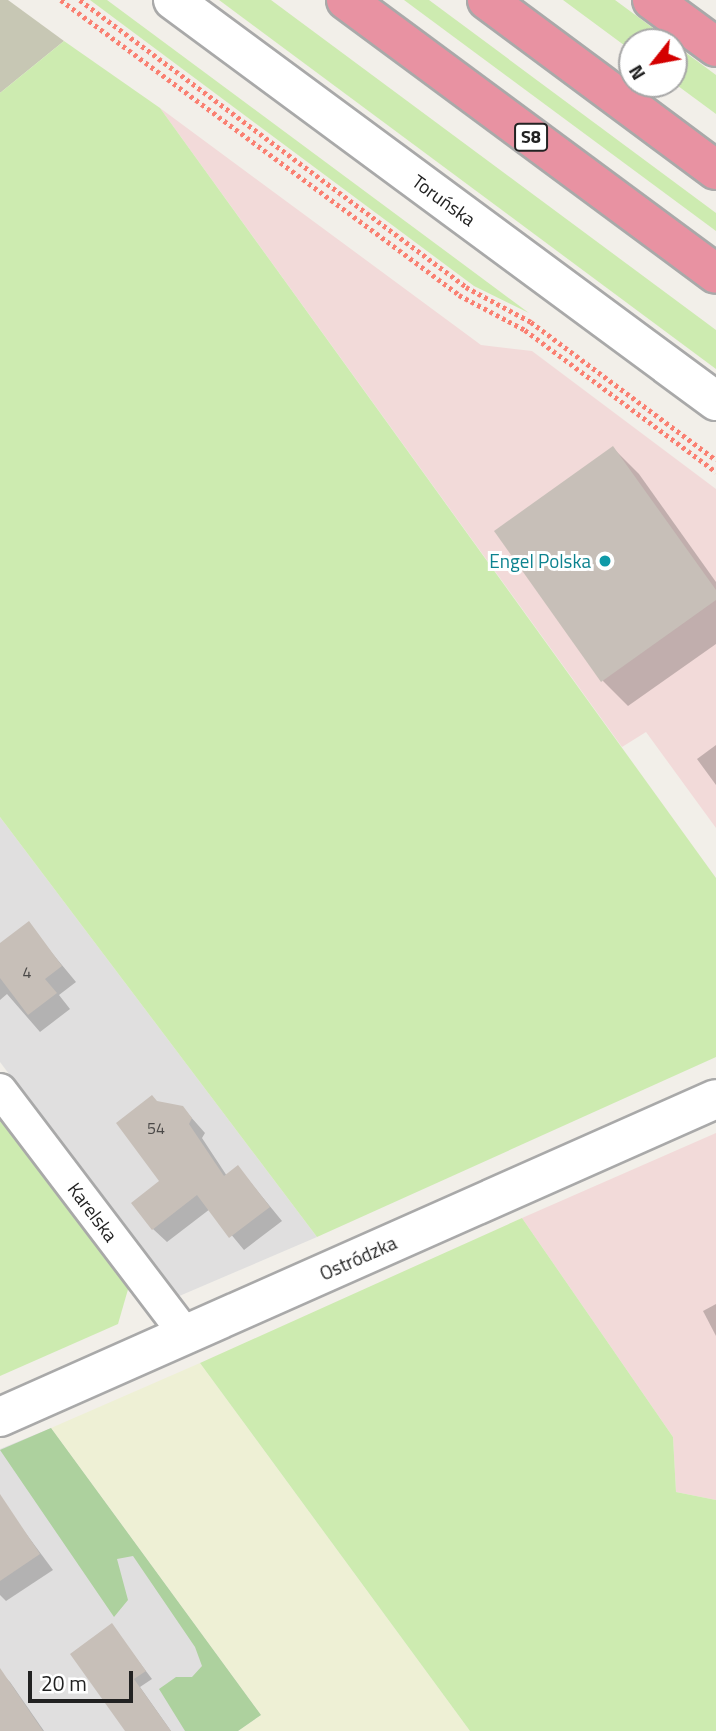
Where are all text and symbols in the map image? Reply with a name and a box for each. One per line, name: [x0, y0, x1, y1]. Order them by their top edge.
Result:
north arrow: [618, 28, 688, 98]
text: N: [620, 60, 652, 86]
road number: S8: [514, 122, 548, 152]
street label: Toruńska: [408, 169, 480, 231]
place label: Engel Polska: [489, 550, 591, 572]
marker: Engel Polska: [597, 553, 613, 569]
house number: 4: [23, 962, 31, 982]
house number: 54: [147, 1118, 165, 1138]
street label: Karelska: [63, 1178, 123, 1246]
street label: Ostródzka: [316, 1231, 400, 1285]
scale bar: [32, 1658, 136, 1702]
text: 20 m: [41, 1667, 87, 1699]

